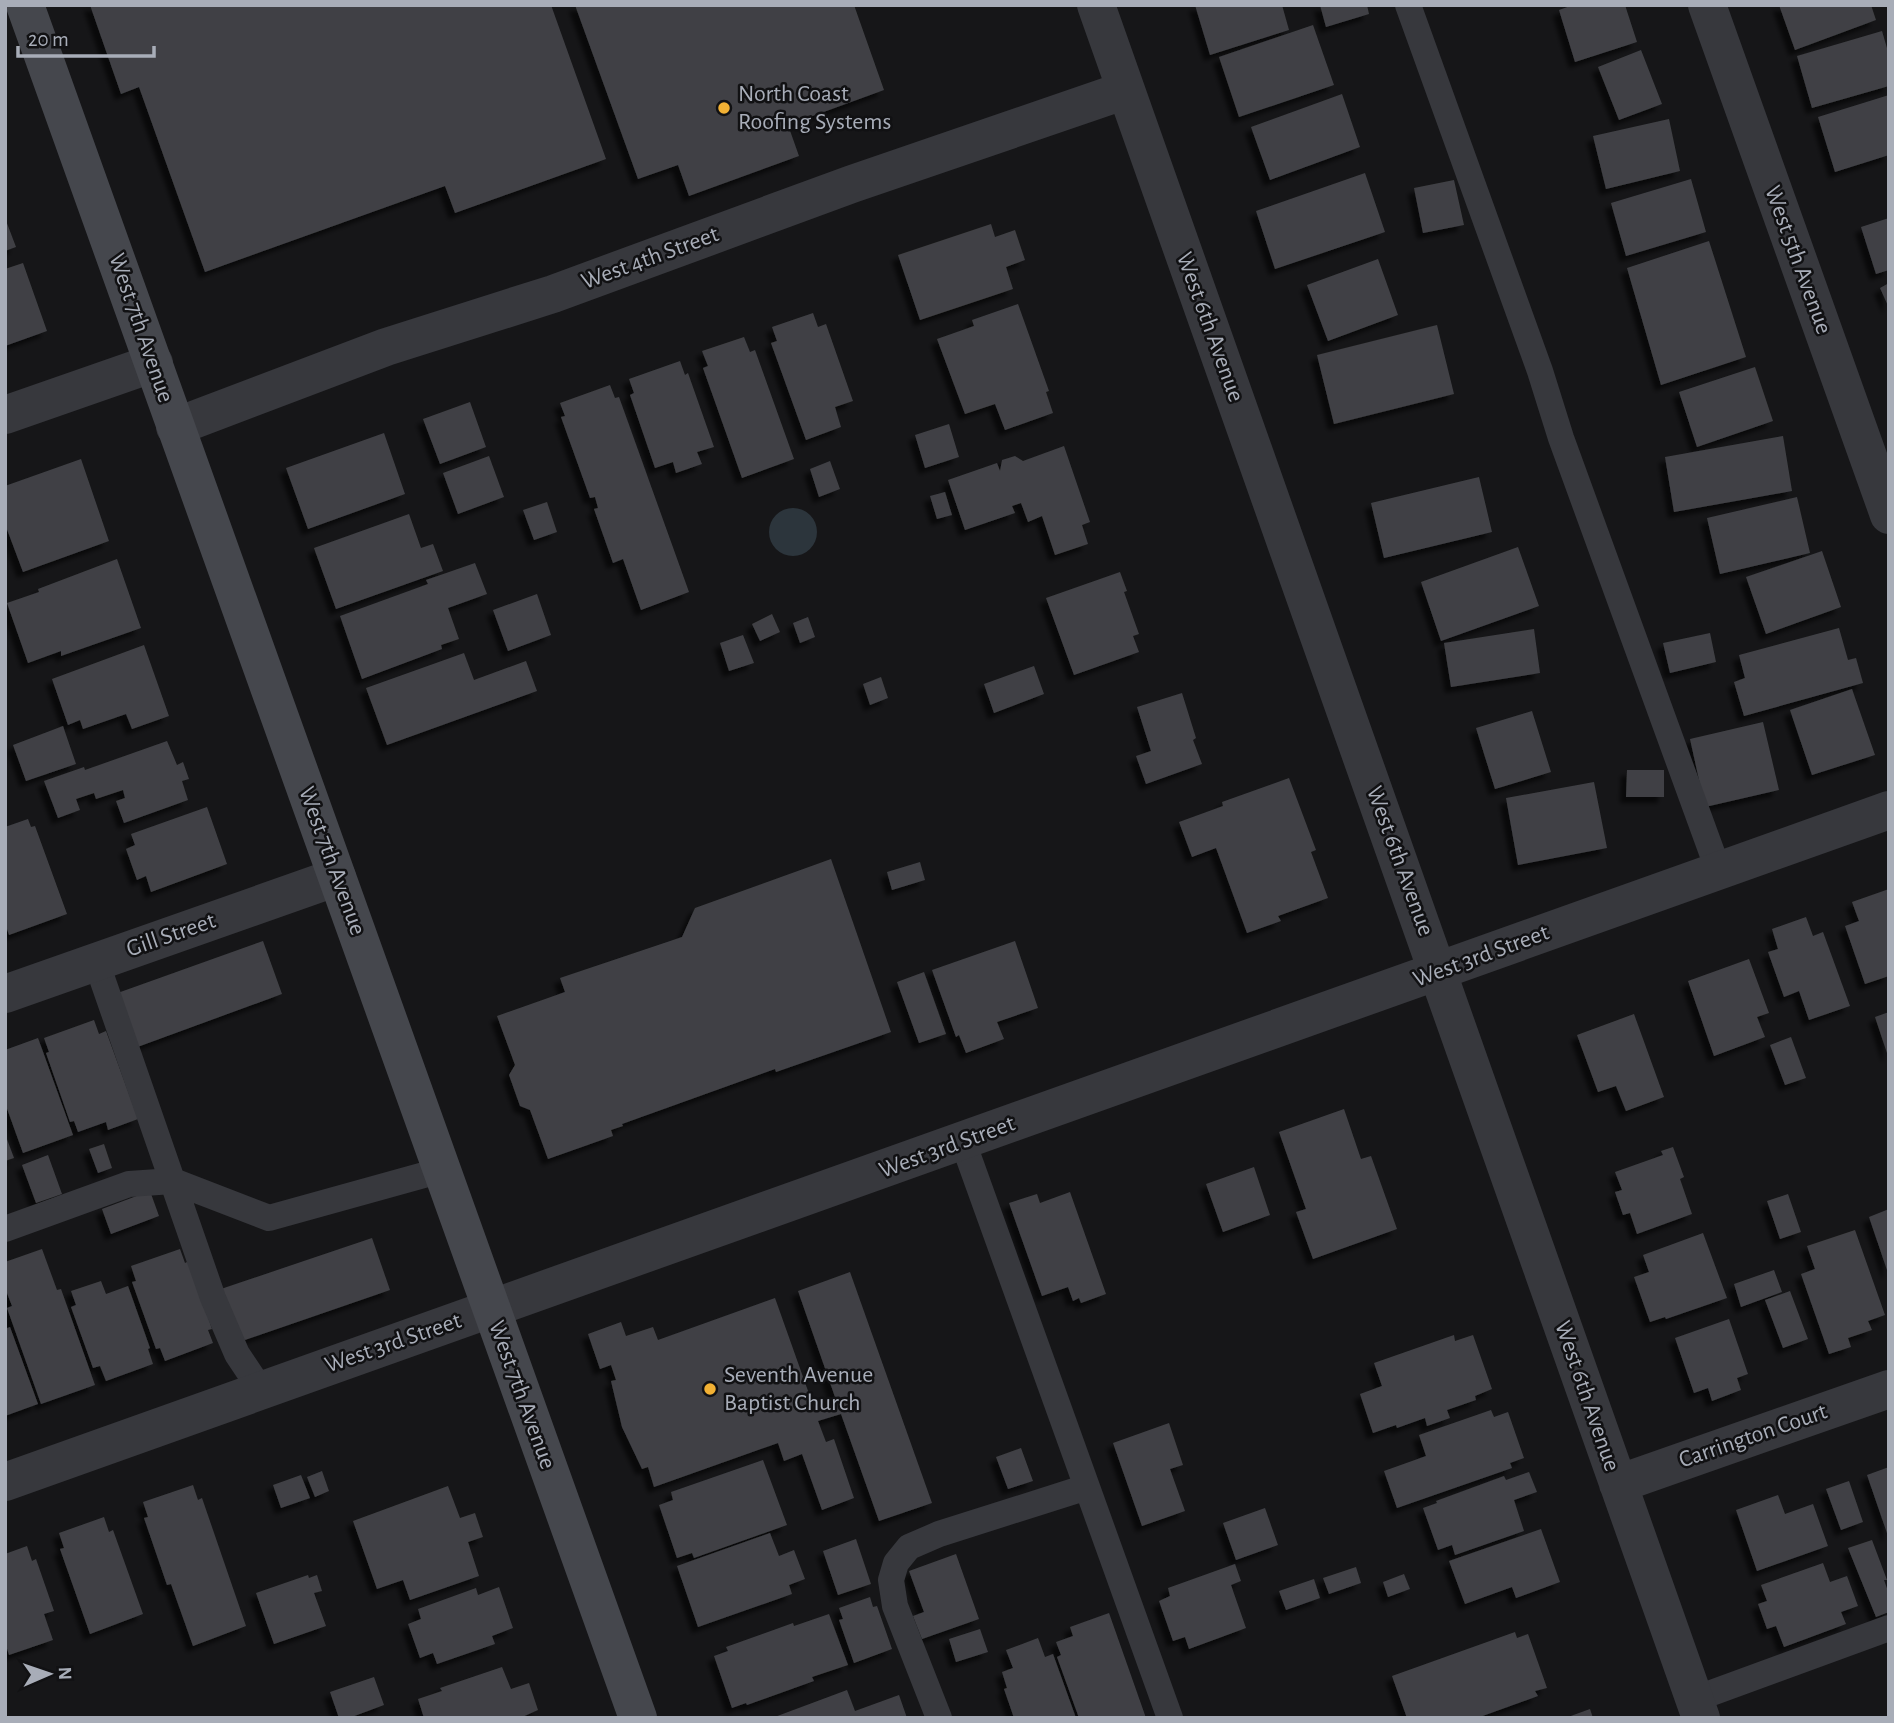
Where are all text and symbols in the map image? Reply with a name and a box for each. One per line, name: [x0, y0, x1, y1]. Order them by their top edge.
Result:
scale bar: [18, 14, 154, 58]
text: 20 m: [28, 29, 69, 50]
place label: North Coast Roofing Systems: [738, 82, 891, 134]
marker: North Coast Roofing Systems: [716, 100, 732, 116]
street label: West 5th Avenue: [1760, 183, 1836, 337]
street label: West 4th Street: [578, 222, 722, 294]
street label: West 6th Avenue: [1172, 249, 1248, 405]
street label: West 7th Avenue: [104, 250, 178, 406]
street label: West 6th Avenue: [1362, 783, 1438, 939]
street label: West 7th Avenue: [294, 784, 370, 938]
street label: Gill Street: [123, 908, 219, 961]
street label: West 3rd Street: [1410, 920, 1552, 992]
street label: West 3rd Street: [876, 1111, 1018, 1183]
street label: West 3rd Street: [322, 1308, 465, 1378]
street label: West 7th Avenue: [484, 1318, 560, 1472]
street label: West 6th Avenue: [1550, 1318, 1624, 1474]
place label: Seventh Avenue Baptist Church: [724, 1363, 873, 1415]
marker: Seventh Avenue Baptist Church: [702, 1381, 718, 1397]
street label: Carrington Court: [1676, 1399, 1831, 1473]
north arrow: [14, 1639, 84, 1709]
text: N: [55, 1667, 74, 1680]

